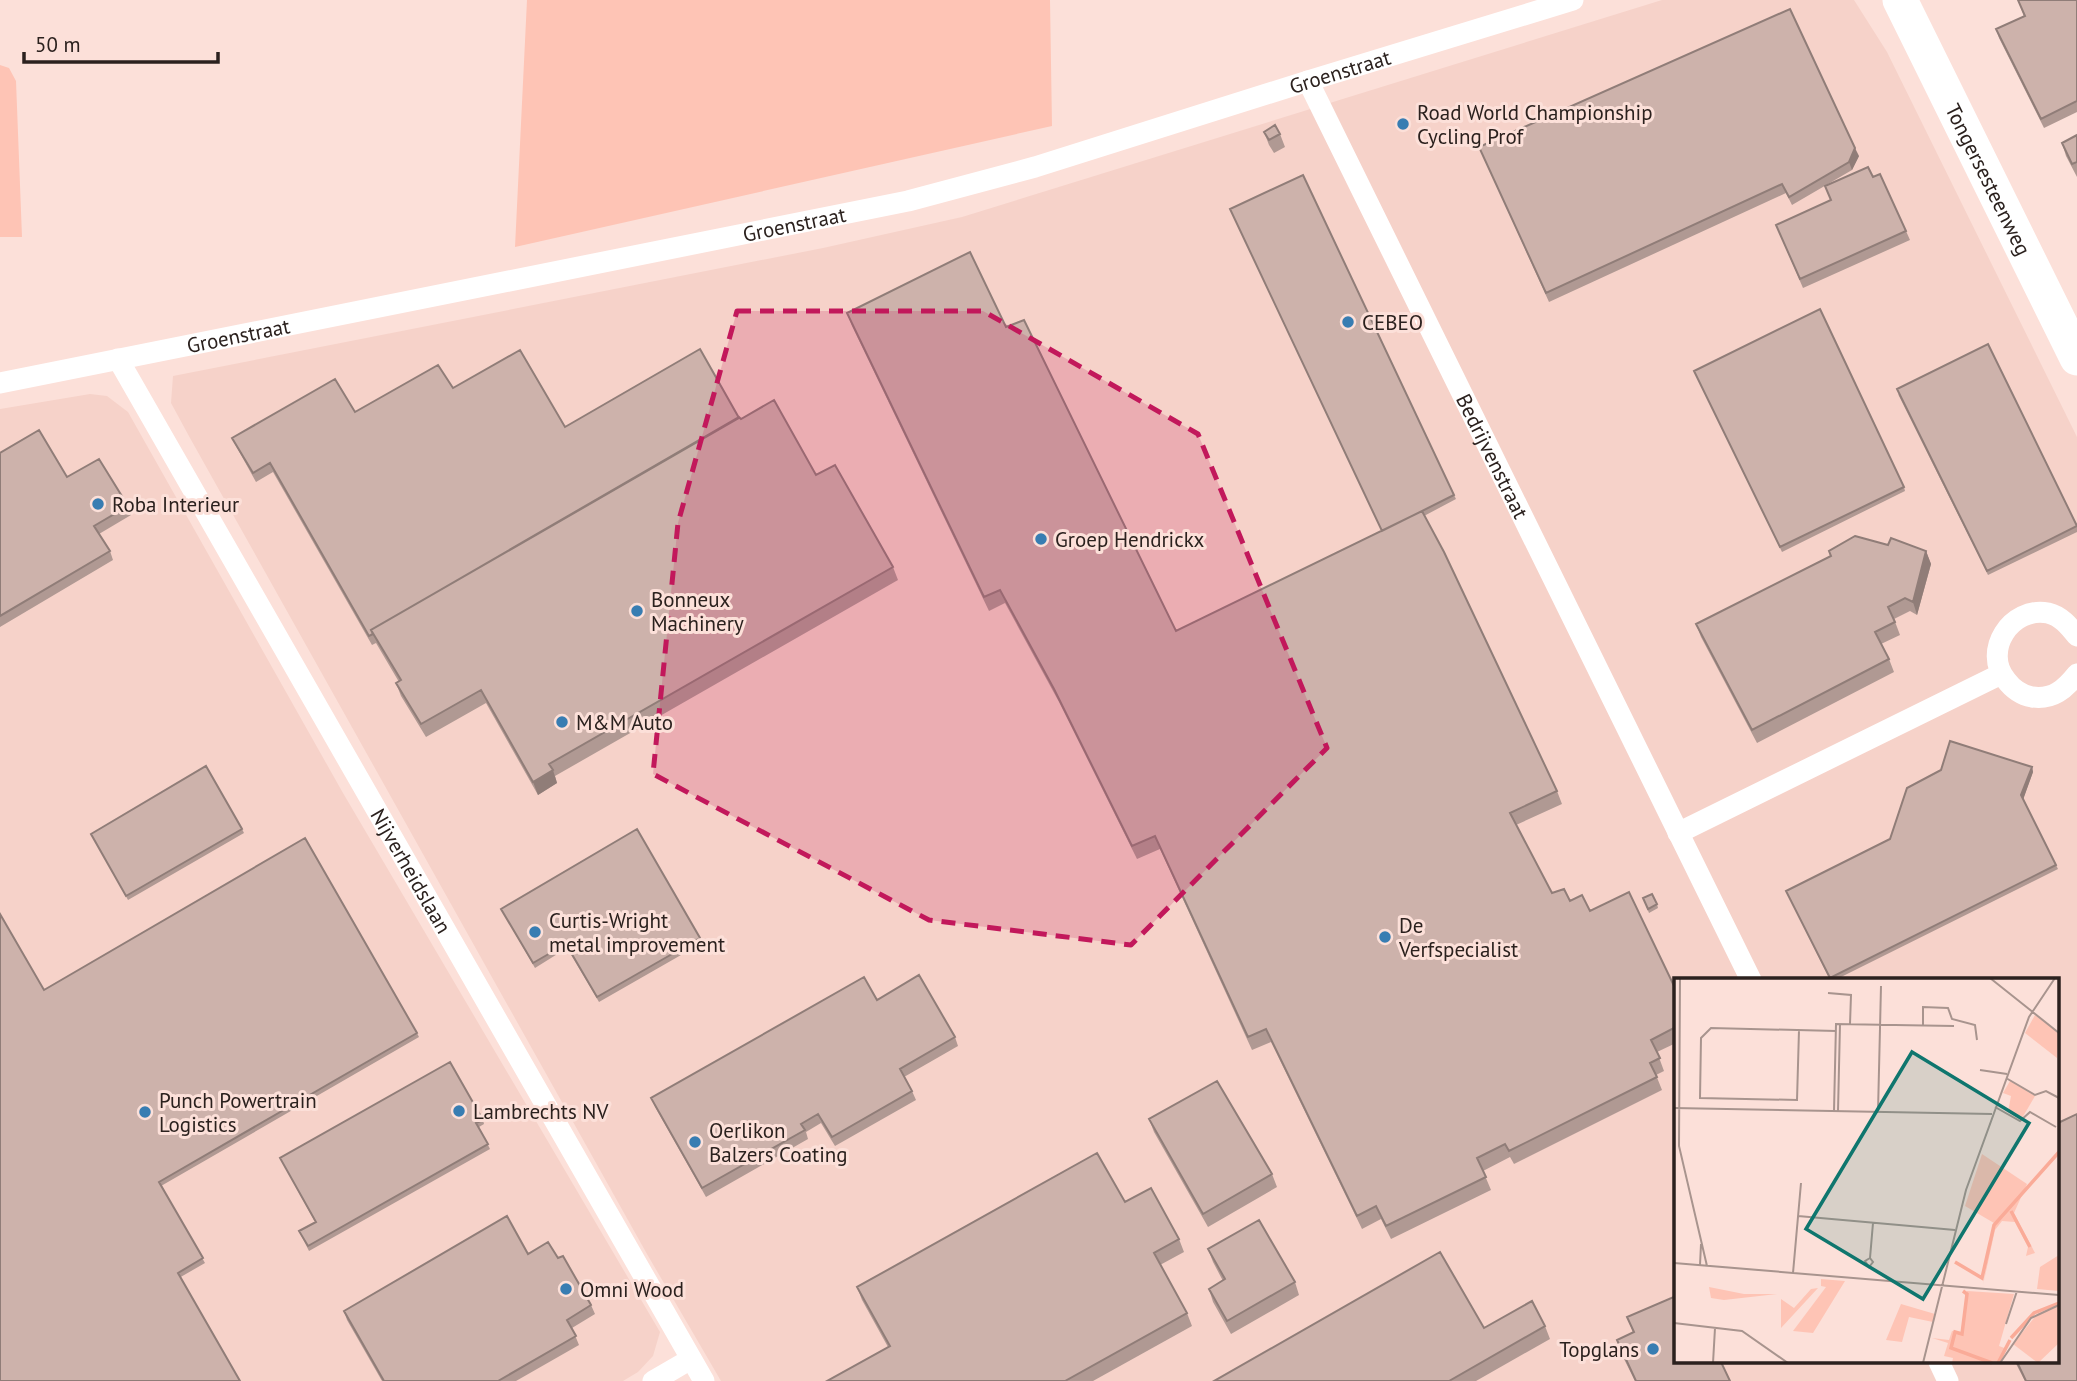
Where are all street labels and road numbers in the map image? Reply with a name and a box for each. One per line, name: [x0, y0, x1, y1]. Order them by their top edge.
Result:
street label: Groenstraat: [1286, 43, 1394, 100]
street label: Tongersesteenweg: [1940, 99, 2037, 260]
street label: Groenstraat: [740, 200, 848, 247]
street label: Groenstraat: [184, 312, 292, 359]
street label: Bedrijvenstraat: [1451, 389, 1535, 523]
street label: Nijverheidslaan: [365, 804, 458, 938]

